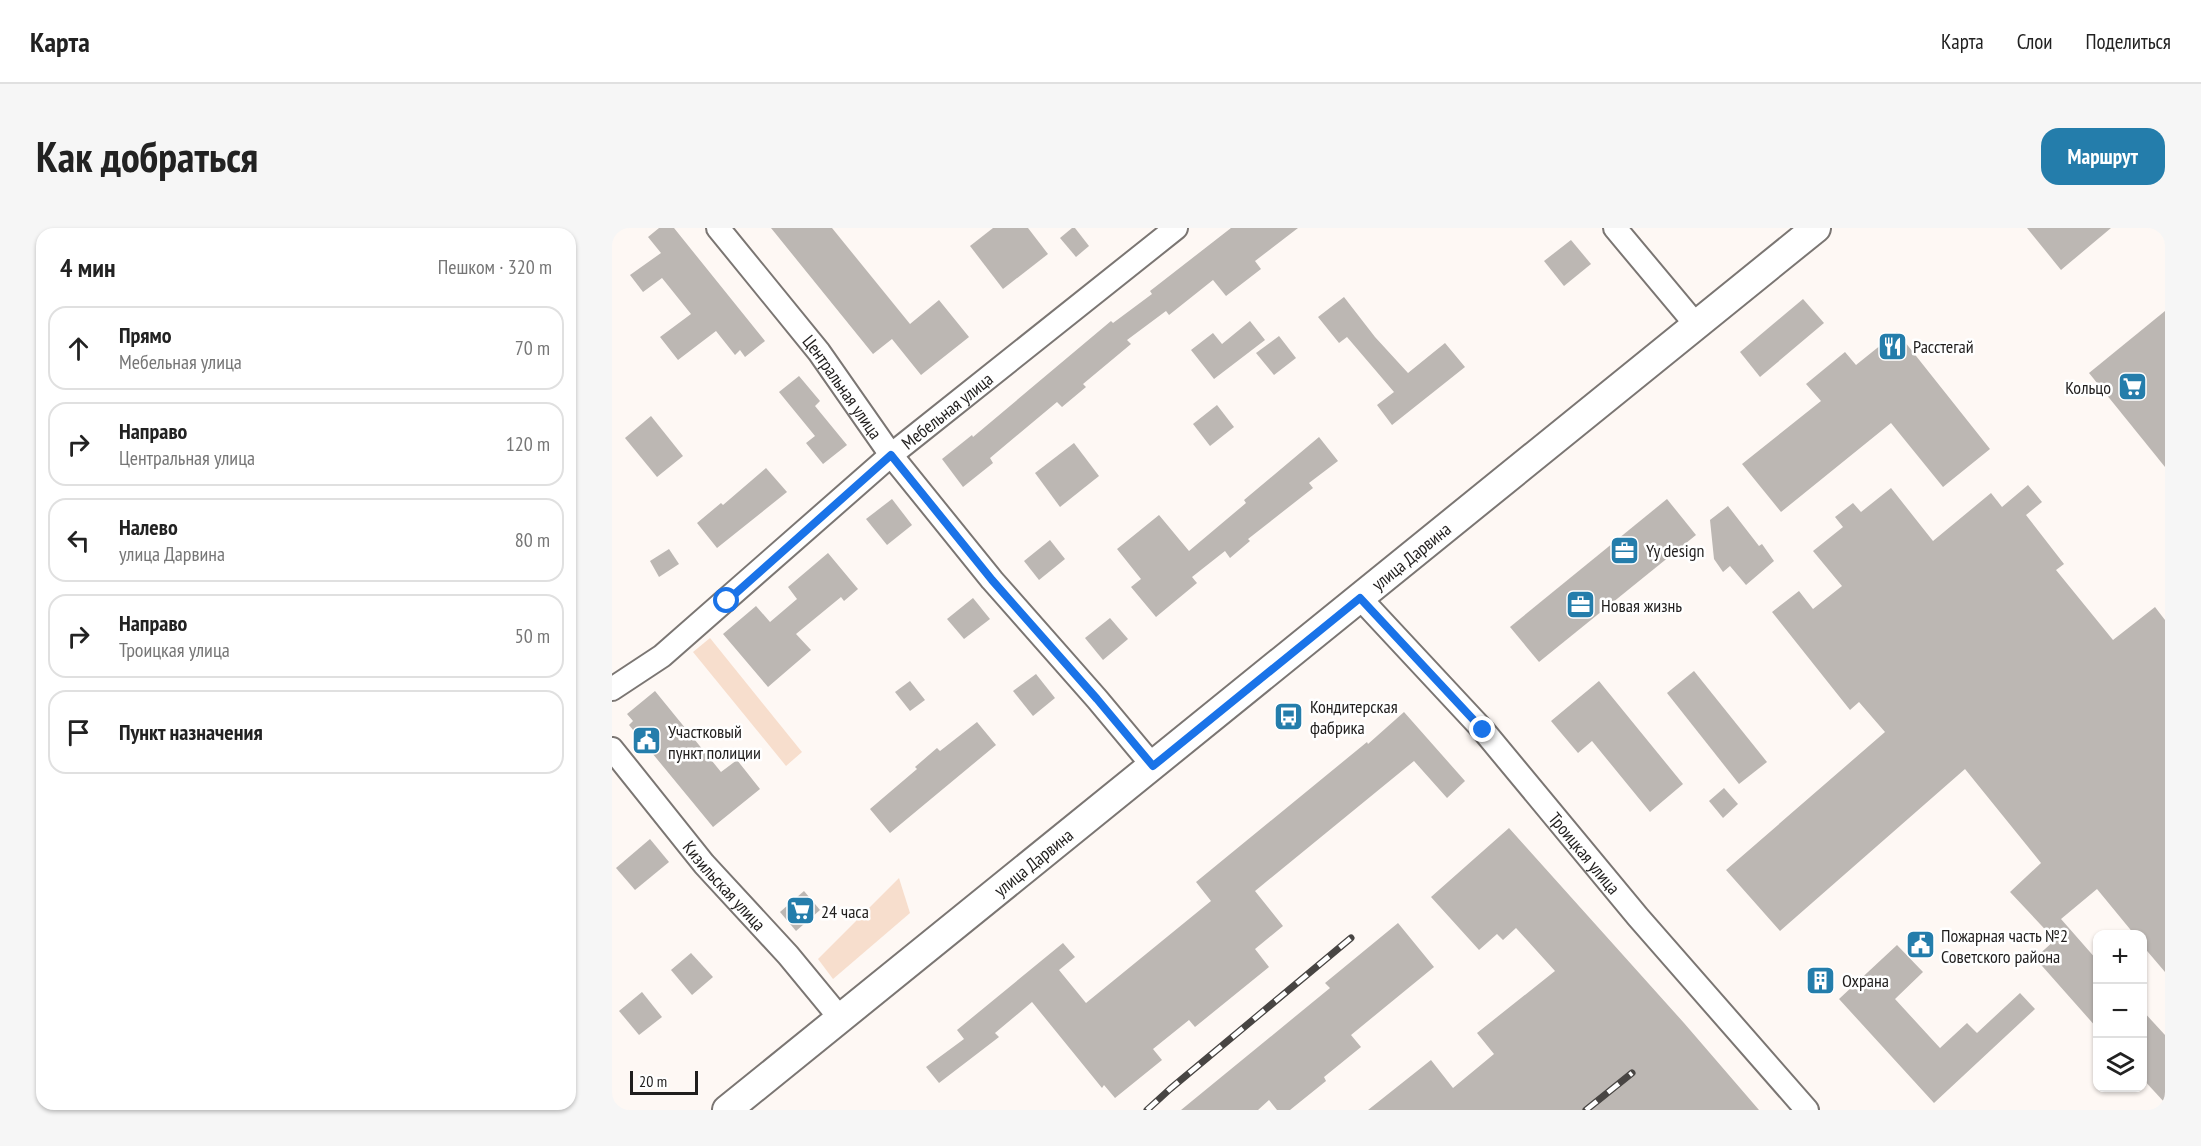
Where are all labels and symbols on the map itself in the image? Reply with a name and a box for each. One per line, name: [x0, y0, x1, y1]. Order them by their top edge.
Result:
street label: Центральная улица: [798, 330, 888, 443]
restaurant icon: Расстегай: [1876, 330, 1908, 362]
place label: Расстегай: [1913, 335, 1974, 358]
street label: Мебельная улица: [896, 367, 997, 454]
supermarket icon: Кольцо: [2116, 371, 2148, 403]
place label: Кольцо: [2065, 376, 2111, 399]
street label: улица Дарвина: [1367, 517, 1455, 595]
office icon: Yy design: [1609, 534, 1641, 566]
place label: Yy design: [1646, 539, 1704, 562]
route start: [713, 587, 739, 613]
office icon: Новая жизнь: [1564, 589, 1596, 621]
place label: Новая жизнь: [1601, 594, 1682, 617]
place label: Кондитерская фабрика: [1310, 695, 1398, 739]
bus stop icon: Кондитерская фабрика: [1273, 700, 1305, 732]
route end: [1469, 716, 1495, 742]
place label: Участковый пункт полиции: [668, 720, 761, 764]
public building icon: Участковый пункт полиции: [631, 725, 663, 757]
street label: Троицкая улица: [1544, 807, 1626, 899]
street label: улица Дарвина: [989, 823, 1077, 901]
street label: Кизильская улица: [678, 836, 771, 935]
supermarket icon: 24 часа: [784, 895, 816, 927]
place label: 24 часа: [821, 900, 869, 923]
place label: Пожарная часть №2 Советского района: [1941, 924, 2068, 968]
public building icon: Пожарная часть №2 Советского района: [1904, 929, 1936, 961]
building icon: Охрана: [1805, 964, 1837, 996]
place label: Охрана: [1842, 969, 1889, 992]
scale bar: [630, 1068, 698, 1096]

